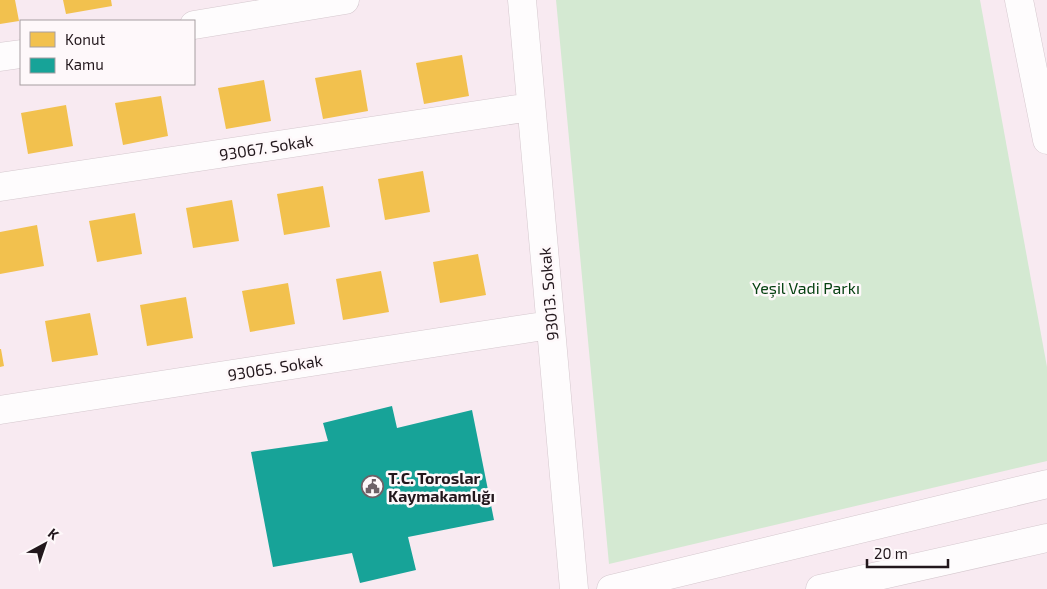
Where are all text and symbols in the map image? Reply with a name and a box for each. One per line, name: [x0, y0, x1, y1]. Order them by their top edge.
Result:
legend: [20, 20, 195, 85]
text: Konut: [65, 30, 105, 48]
text: Kamu: [65, 55, 104, 73]
street label: 93067. Sokak: [218, 130, 314, 164]
street label: 93013. Sokak: [534, 247, 562, 341]
park label: Yeşil Vadi Parkı: [752, 278, 860, 298]
street label: 93065. Sokak: [226, 350, 324, 384]
place label: T.C. Toroslar Kaymakamlığı: [388, 468, 495, 506]
public building icon: T.C. Toroslar Kaymakamlığı: [360, 474, 384, 498]
north arrow: [20, 519, 70, 569]
text: K: [45, 524, 63, 543]
scale bar: [867, 536, 948, 568]
text: 20 m: [874, 544, 908, 562]

